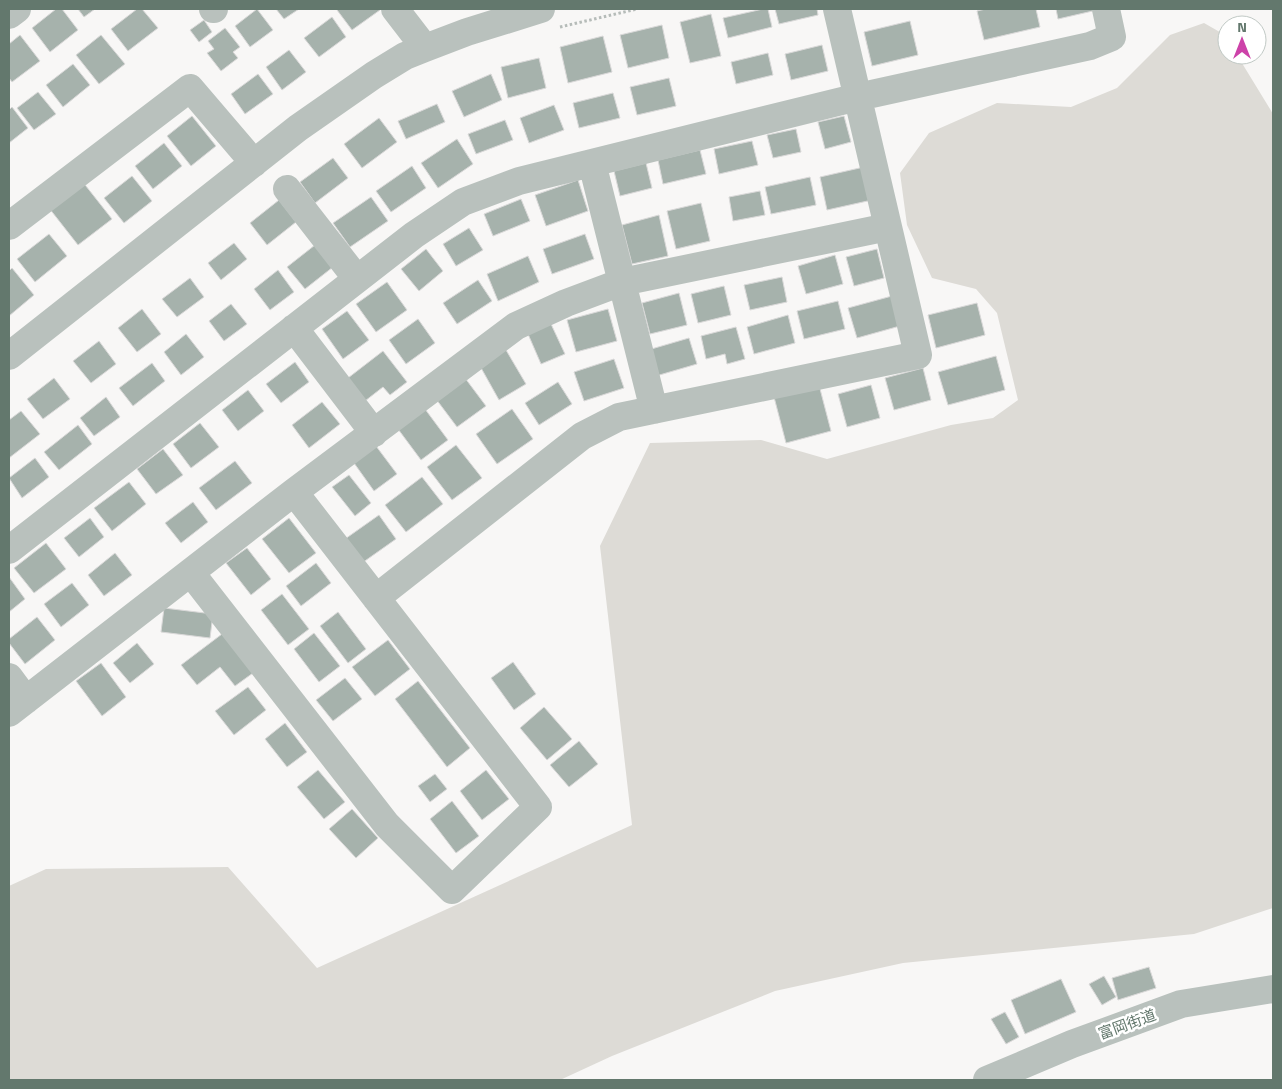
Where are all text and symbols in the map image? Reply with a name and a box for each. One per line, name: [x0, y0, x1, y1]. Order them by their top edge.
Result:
north arrow: [1217, 15, 1267, 65]
text: N: [1237, 16, 1247, 37]
street label: 富岡街道: [1095, 1003, 1159, 1045]

